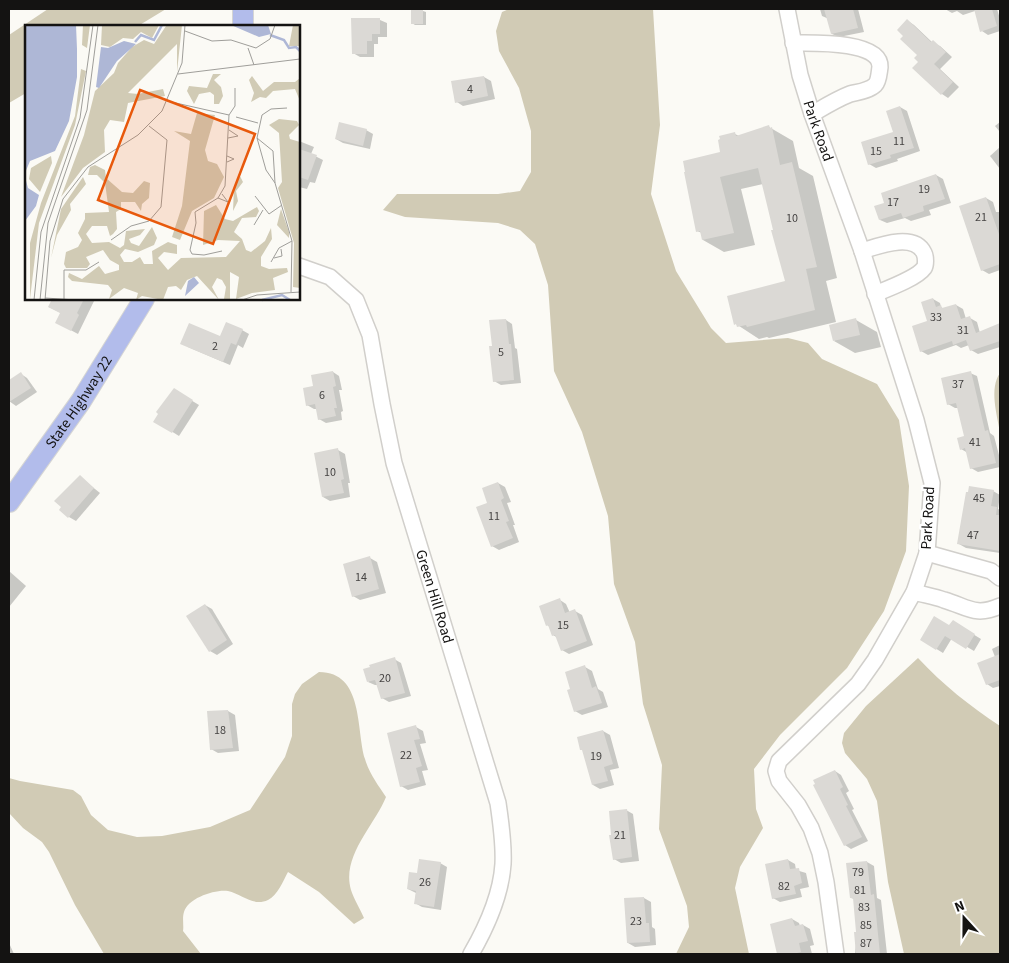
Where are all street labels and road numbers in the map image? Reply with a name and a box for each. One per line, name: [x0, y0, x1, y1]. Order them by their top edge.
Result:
street label: Park Road: [798, 98, 839, 164]
street label: State Highway 22: [40, 351, 117, 453]
street label: Park Road: [916, 486, 940, 550]
street label: Green Hill Road: [411, 547, 459, 646]

